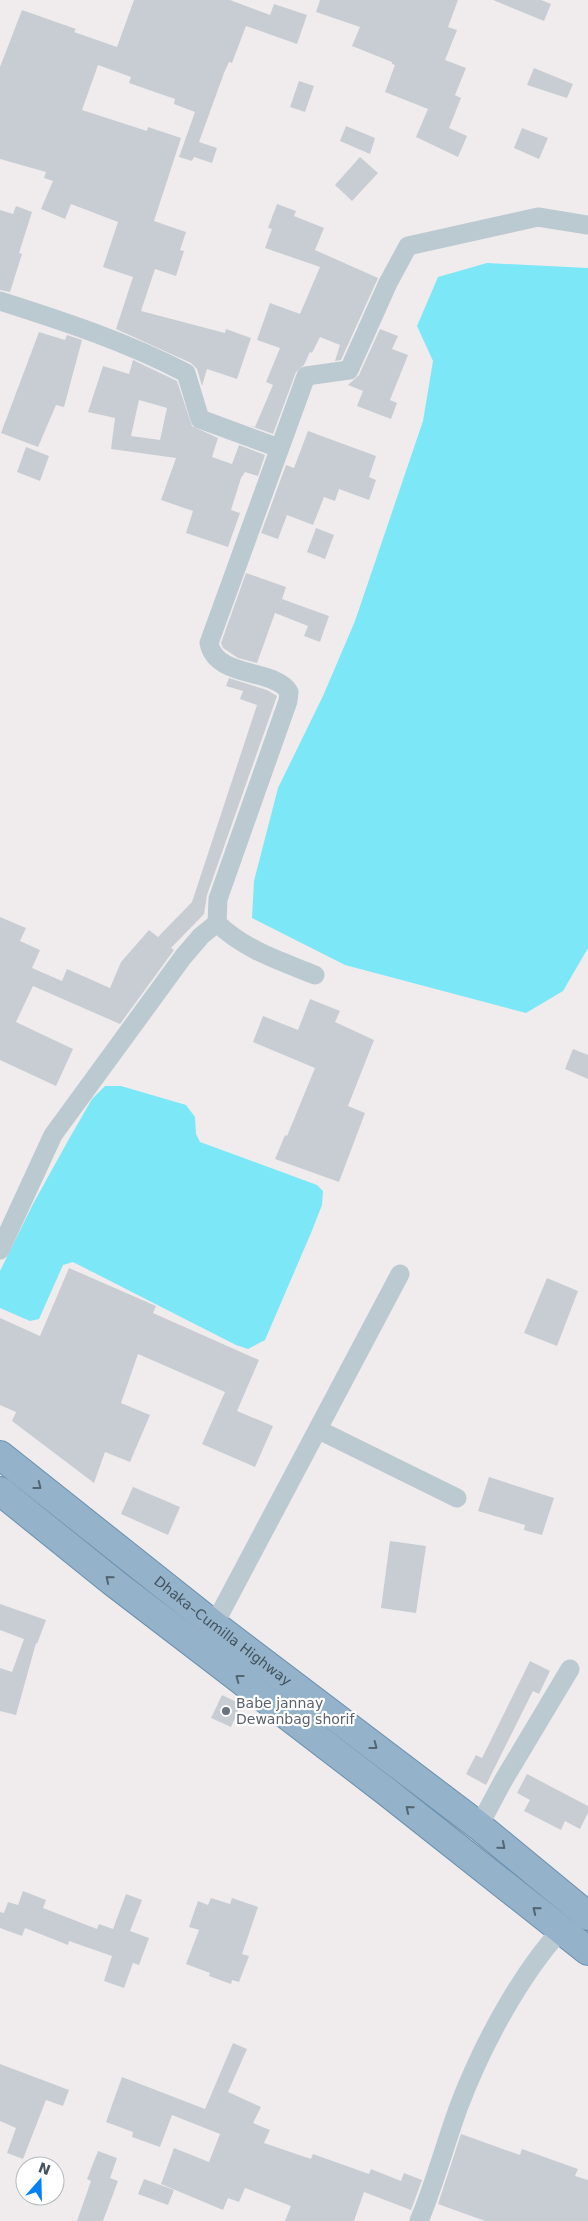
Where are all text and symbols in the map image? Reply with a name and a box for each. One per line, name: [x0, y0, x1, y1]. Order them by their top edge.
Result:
one-way arrow: [32, 1480, 41, 1488]
street label: Dhaka–Cumilla Highway: [151, 1573, 295, 1689]
one-way arrow: [106, 1577, 115, 1585]
one-way arrow: [236, 1675, 245, 1683]
place label: Babe jannay Dewanbag shorif: [236, 1695, 355, 1727]
marker: Babe jannay Dewanbag shorif: [220, 1705, 232, 1717]
one-way arrow: [368, 1740, 378, 1749]
one-way arrow: [406, 1806, 415, 1814]
one-way arrow: [497, 1840, 506, 1849]
one-way arrow: [532, 1907, 542, 1916]
north arrow: [15, 2156, 65, 2206]
text: N: [36, 2159, 53, 2178]

